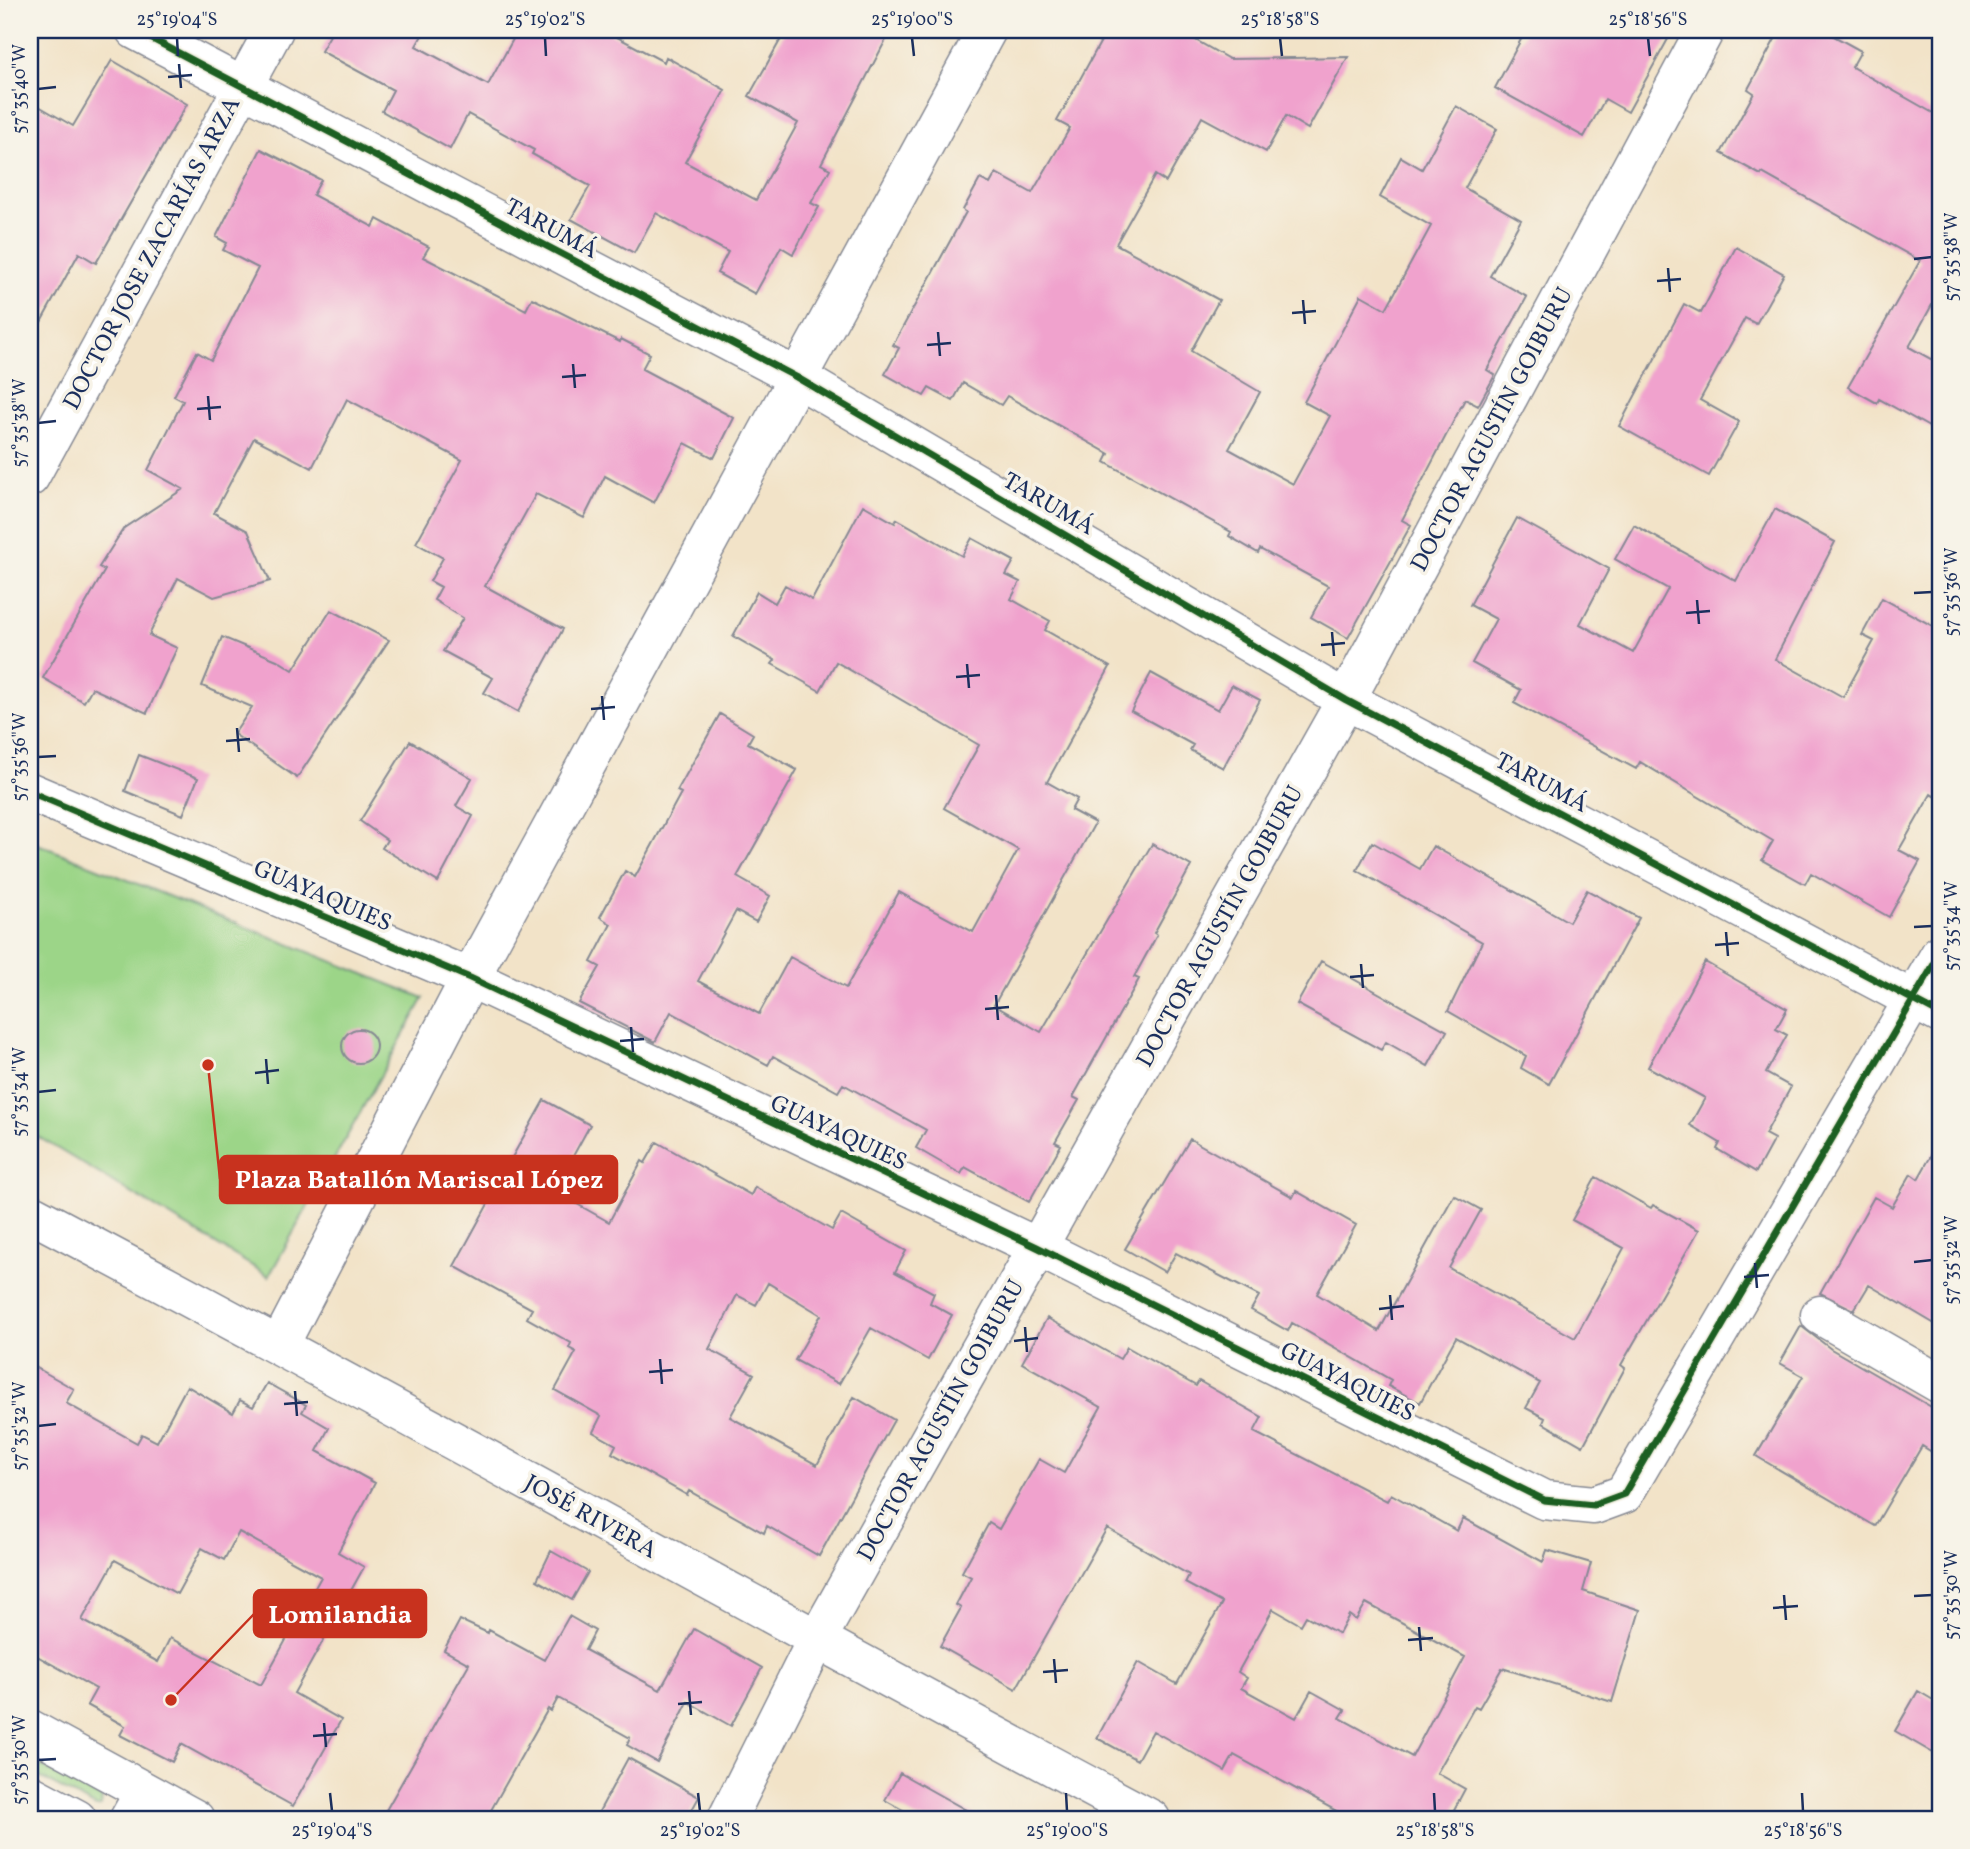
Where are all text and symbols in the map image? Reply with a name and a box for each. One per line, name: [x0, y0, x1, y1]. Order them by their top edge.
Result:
text: 25°19'04"S: [136, 8, 218, 33]
text: 25°19'02"S: [505, 8, 585, 33]
text: 25°19'00"S: [871, 8, 953, 33]
text: 25°18'58"S: [1241, 8, 1319, 33]
text: 25°18'56"S: [1609, 8, 1687, 33]
text: 57°35'40"W: [8, 44, 33, 134]
street label: DOCTOR JOSE ZACARÍAS ARZA: [56, 91, 250, 416]
street label: TARUMÁ: [498, 191, 604, 269]
text: 57°35'38"W: [1940, 212, 1965, 302]
street label: DOCTOR AGUSTÍN GOIBURU: [1403, 282, 1582, 578]
text: 57°35'38"W: [8, 378, 33, 468]
street label: TARUMÁ: [996, 465, 1100, 545]
text: 57°35'36"W: [1940, 547, 1965, 637]
text: 57°35'36"W: [8, 712, 33, 802]
street label: TARUMÁ: [1488, 745, 1594, 823]
street label: DOCTOR AGUSTÍN GOIBURU: [1129, 780, 1313, 1074]
street label: GUAYAQUIES: [248, 852, 397, 941]
text: 57°35'34"W: [1940, 881, 1965, 971]
text: 57°35'34"W: [8, 1047, 33, 1137]
street label: GUAYAQUIES: [764, 1087, 912, 1180]
callout: Plaza Batallón Mariscal López: [220, 1156, 617, 1203]
text: Plaza Batallón Mariscal López: [235, 1163, 603, 1199]
text: 57°35'32"W: [1940, 1215, 1965, 1305]
street label: DOCTOR AGUSTÍN GOIBURU: [850, 1274, 1034, 1568]
street label: GUAYAQUIES: [1274, 1334, 1421, 1431]
text: 57°35'32"W: [8, 1381, 33, 1471]
street label: JOSÉ RIVERA: [517, 1467, 663, 1568]
text: 57°35'30"W: [1940, 1550, 1965, 1640]
callout: Lomilandia: [254, 1590, 426, 1637]
text: Lomilandia: [268, 1598, 412, 1634]
text: 57°35'30"W: [8, 1715, 33, 1805]
text: 25°19'04"S: [291, 1819, 373, 1844]
text: 25°19'02"S: [660, 1819, 740, 1844]
text: 25°19'00"S: [1026, 1819, 1108, 1844]
text: 25°18'58"S: [1396, 1819, 1474, 1844]
text: 25°18'56"S: [1764, 1819, 1842, 1844]

